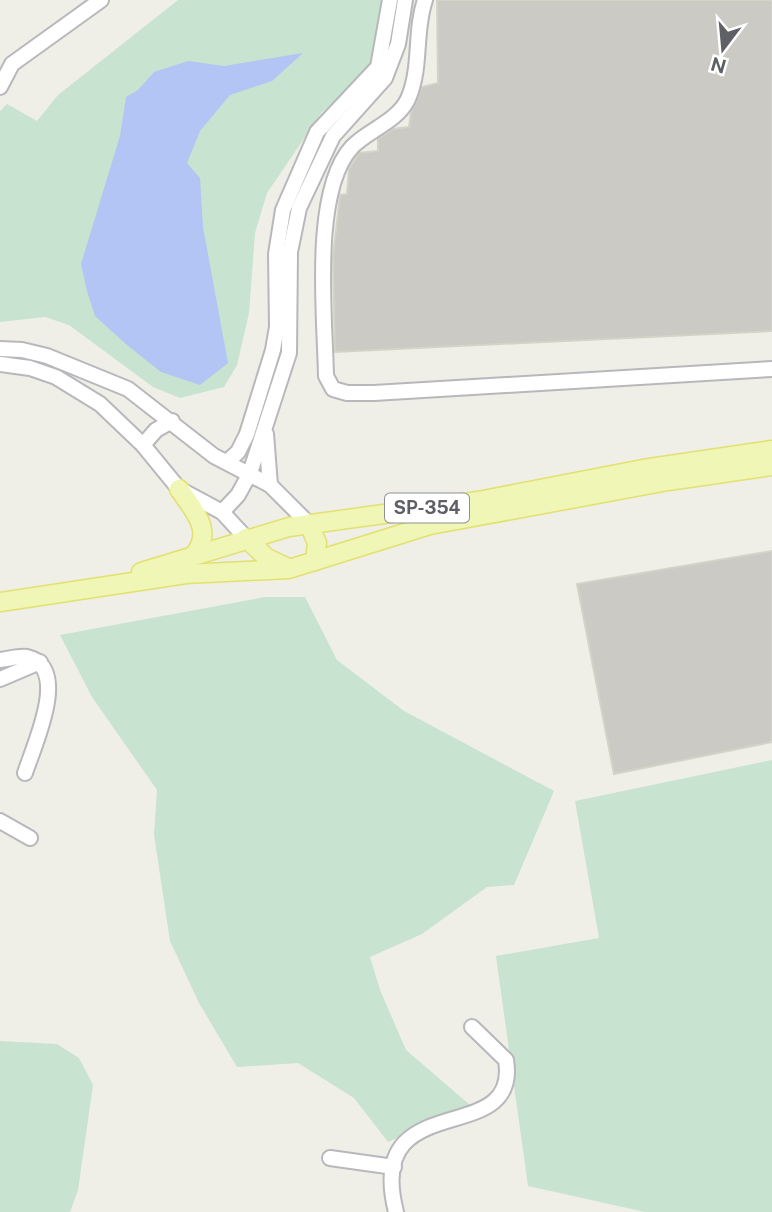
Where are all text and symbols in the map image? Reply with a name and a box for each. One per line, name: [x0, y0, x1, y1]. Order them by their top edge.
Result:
north arrow: [688, 14, 758, 84]
text: N: [708, 53, 728, 78]
road number: SP-354: [385, 494, 469, 522]

